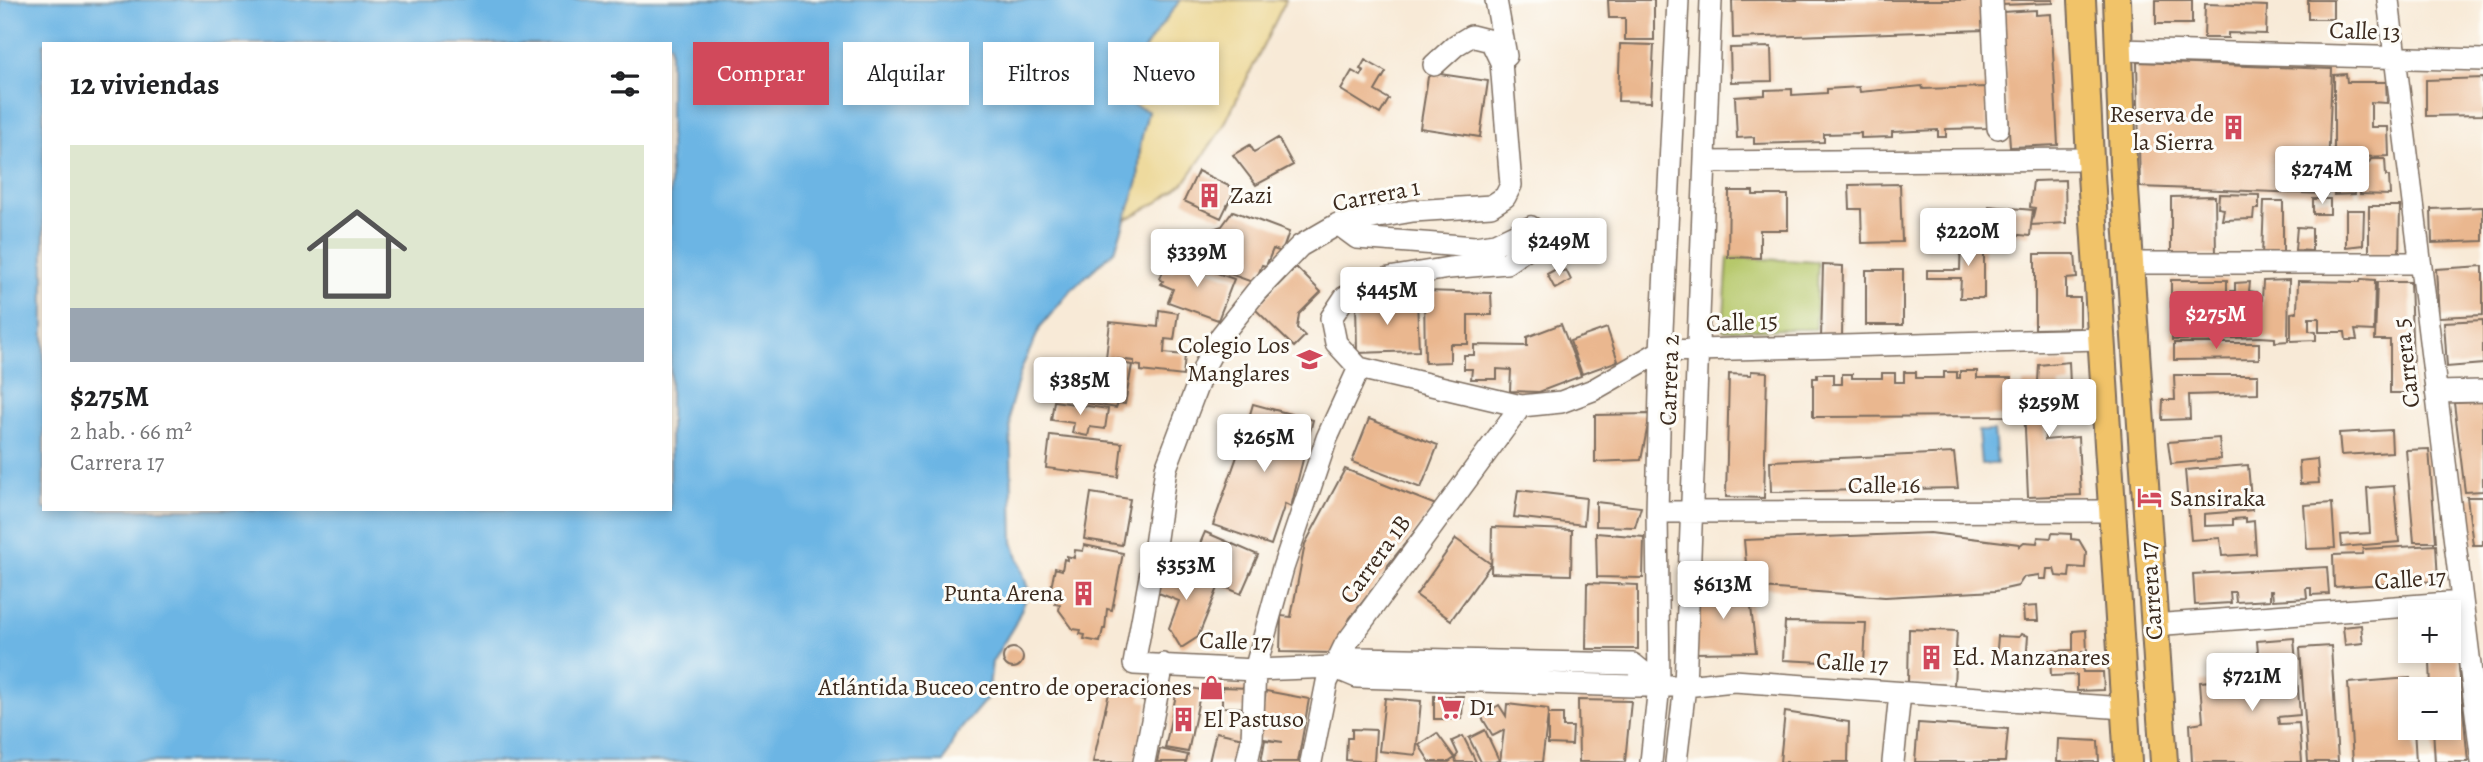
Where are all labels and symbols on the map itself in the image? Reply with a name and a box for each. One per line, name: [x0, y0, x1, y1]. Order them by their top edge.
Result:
street label: Calle 13: [2329, 14, 2401, 48]
place label: Reserva de la Sierra: [2109, 98, 2215, 158]
building icon: Reserva de la Sierra: [2220, 114, 2248, 142]
pin: $274M: [2273, 146, 2371, 206]
street label: Carrera 1: [1330, 171, 1422, 219]
place label: Zazi: [1230, 179, 1273, 211]
building icon: Zazi: [1196, 181, 1224, 209]
pin: $220M: [1919, 208, 2017, 268]
pin: $249M: [1510, 218, 1608, 278]
pin: $339M: [1148, 230, 1246, 289]
pin: $445M: [1338, 268, 1436, 327]
pin: $275M: [2167, 292, 2265, 351]
street label: Calle 15: [1705, 305, 1779, 339]
street label: Carrera 5: [2385, 316, 2427, 410]
place label: Colegio Los Manglares: [1178, 329, 1290, 389]
street label: Carrera 2: [1651, 334, 1687, 426]
school or university icon: Colegio Los Manglares: [1296, 345, 1324, 373]
pin: $385M: [1031, 358, 1129, 417]
pin: $259M: [2000, 380, 2098, 439]
pin: $265M: [1215, 414, 1313, 474]
street label: Calle 16: [1848, 469, 1920, 501]
place label: Sansiraka: [2170, 482, 2267, 514]
hotel icon: Sansiraka: [2136, 484, 2164, 512]
street label: Carrera 1B: [1332, 508, 1418, 610]
street label: Carrera 17: [2132, 540, 2170, 641]
pin: $353M: [1137, 542, 1235, 602]
street label: Calle 17: [2373, 560, 2448, 597]
pin: $613M: [1674, 562, 1772, 621]
place label: Punta Arena: [943, 577, 1065, 609]
building icon: Punta Arena: [1070, 579, 1098, 607]
street label: Calle 17: [1199, 624, 1272, 658]
place label: Ed. Manzanares: [1952, 641, 2110, 673]
building icon: Ed. Manzanares: [1918, 643, 1946, 671]
street label: Calle 17: [1815, 645, 1890, 682]
pin: $721M: [2203, 654, 2301, 713]
place label: Atlántida Buceo centro de operaciones: [817, 671, 1192, 703]
shop icon: Atlántida Buceo centro de operaciones: [1198, 673, 1226, 701]
place label: D1: [1469, 691, 1494, 723]
supermarket icon: D1: [1435, 693, 1463, 721]
place label: El Pastuso: [1203, 703, 1304, 735]
building icon: El Pastuso: [1169, 705, 1197, 733]

